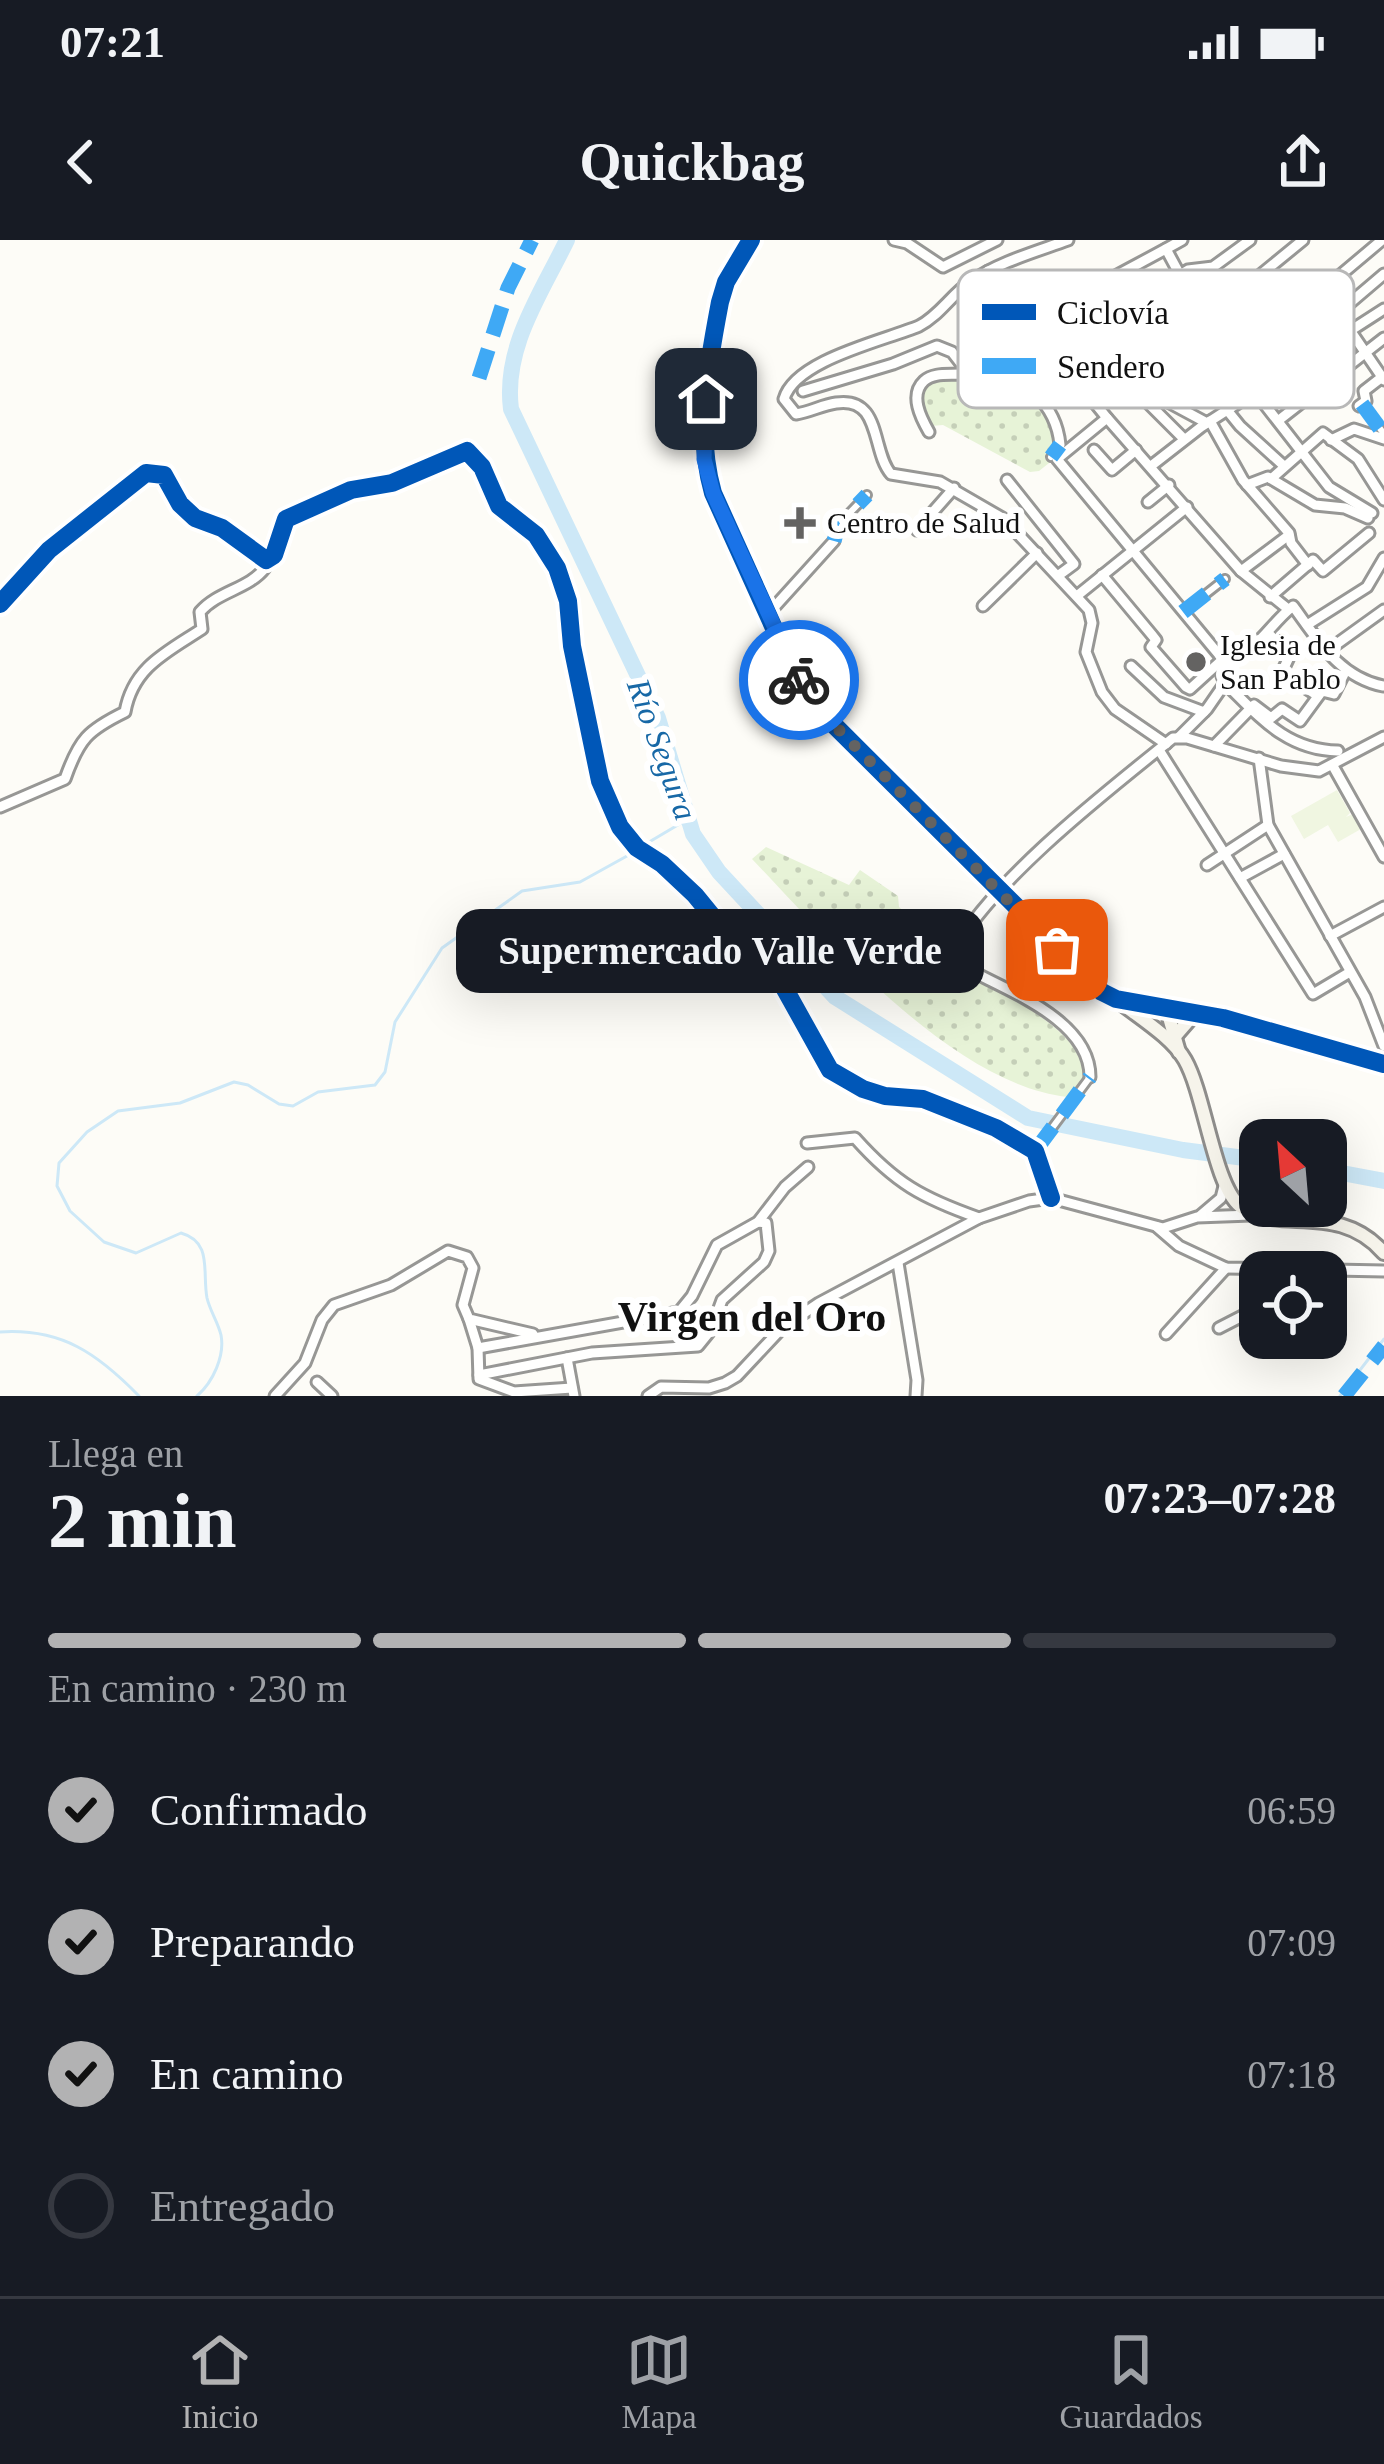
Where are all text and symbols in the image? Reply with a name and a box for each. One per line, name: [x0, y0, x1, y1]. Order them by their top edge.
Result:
text: 07:21: [60, 17, 165, 67]
icon: back: [48, 129, 114, 195]
icon: share: [1270, 129, 1336, 195]
text: Quickbag: [579, 132, 805, 192]
legend: [958, 270, 1354, 408]
text: Ciclovía: [1057, 295, 1169, 331]
pin: [655, 348, 757, 450]
text: Sendero: [1057, 349, 1165, 385]
icon: home: [673, 366, 739, 432]
place label: Centro de Salud: [827, 506, 1020, 539]
marker: Centro de Salud: [784, 507, 816, 539]
courier: [739, 620, 859, 740]
place label: Iglesia de San Pablo: [1220, 628, 1341, 695]
icon: bike: [766, 647, 832, 713]
marker: Iglesia de San Pablo: [1183, 649, 1209, 675]
water label: Río Segura: [620, 673, 704, 825]
pin: [1006, 899, 1108, 1001]
callout: Supermercado Valle Verde: [457, 908, 985, 992]
icon: bag: [1024, 917, 1090, 983]
text: Supermercado Valle Verde: [498, 929, 942, 972]
north arrow: [1239, 1119, 1347, 1227]
map controls: [1239, 1119, 1347, 1359]
button: locate: [1239, 1251, 1347, 1359]
district label: Virgen del Oro: [618, 1294, 886, 1340]
text: Llega en: [48, 1432, 183, 1475]
text: 07:23–07:28: [1104, 1473, 1336, 1523]
text: 2 min: [48, 1477, 237, 1564]
text: En camino · 230 m: [48, 1667, 347, 1710]
icon: check: [48, 1777, 114, 1843]
text: Confirmado: [150, 1785, 367, 1835]
text: 06:59: [1247, 1789, 1336, 1832]
icon: check: [48, 1909, 114, 1975]
text: Preparando: [150, 1917, 355, 1967]
text: 07:09: [1247, 1921, 1336, 1964]
icon: check: [48, 2041, 114, 2107]
text: En camino: [150, 2049, 344, 2099]
text: 07:18: [1247, 2053, 1336, 2096]
text: Entregado: [150, 2181, 335, 2231]
tab: Inicio: [181, 2327, 258, 2436]
tab: Mapa: [621, 2327, 697, 2436]
tab: Guardados: [1060, 2327, 1203, 2436]

